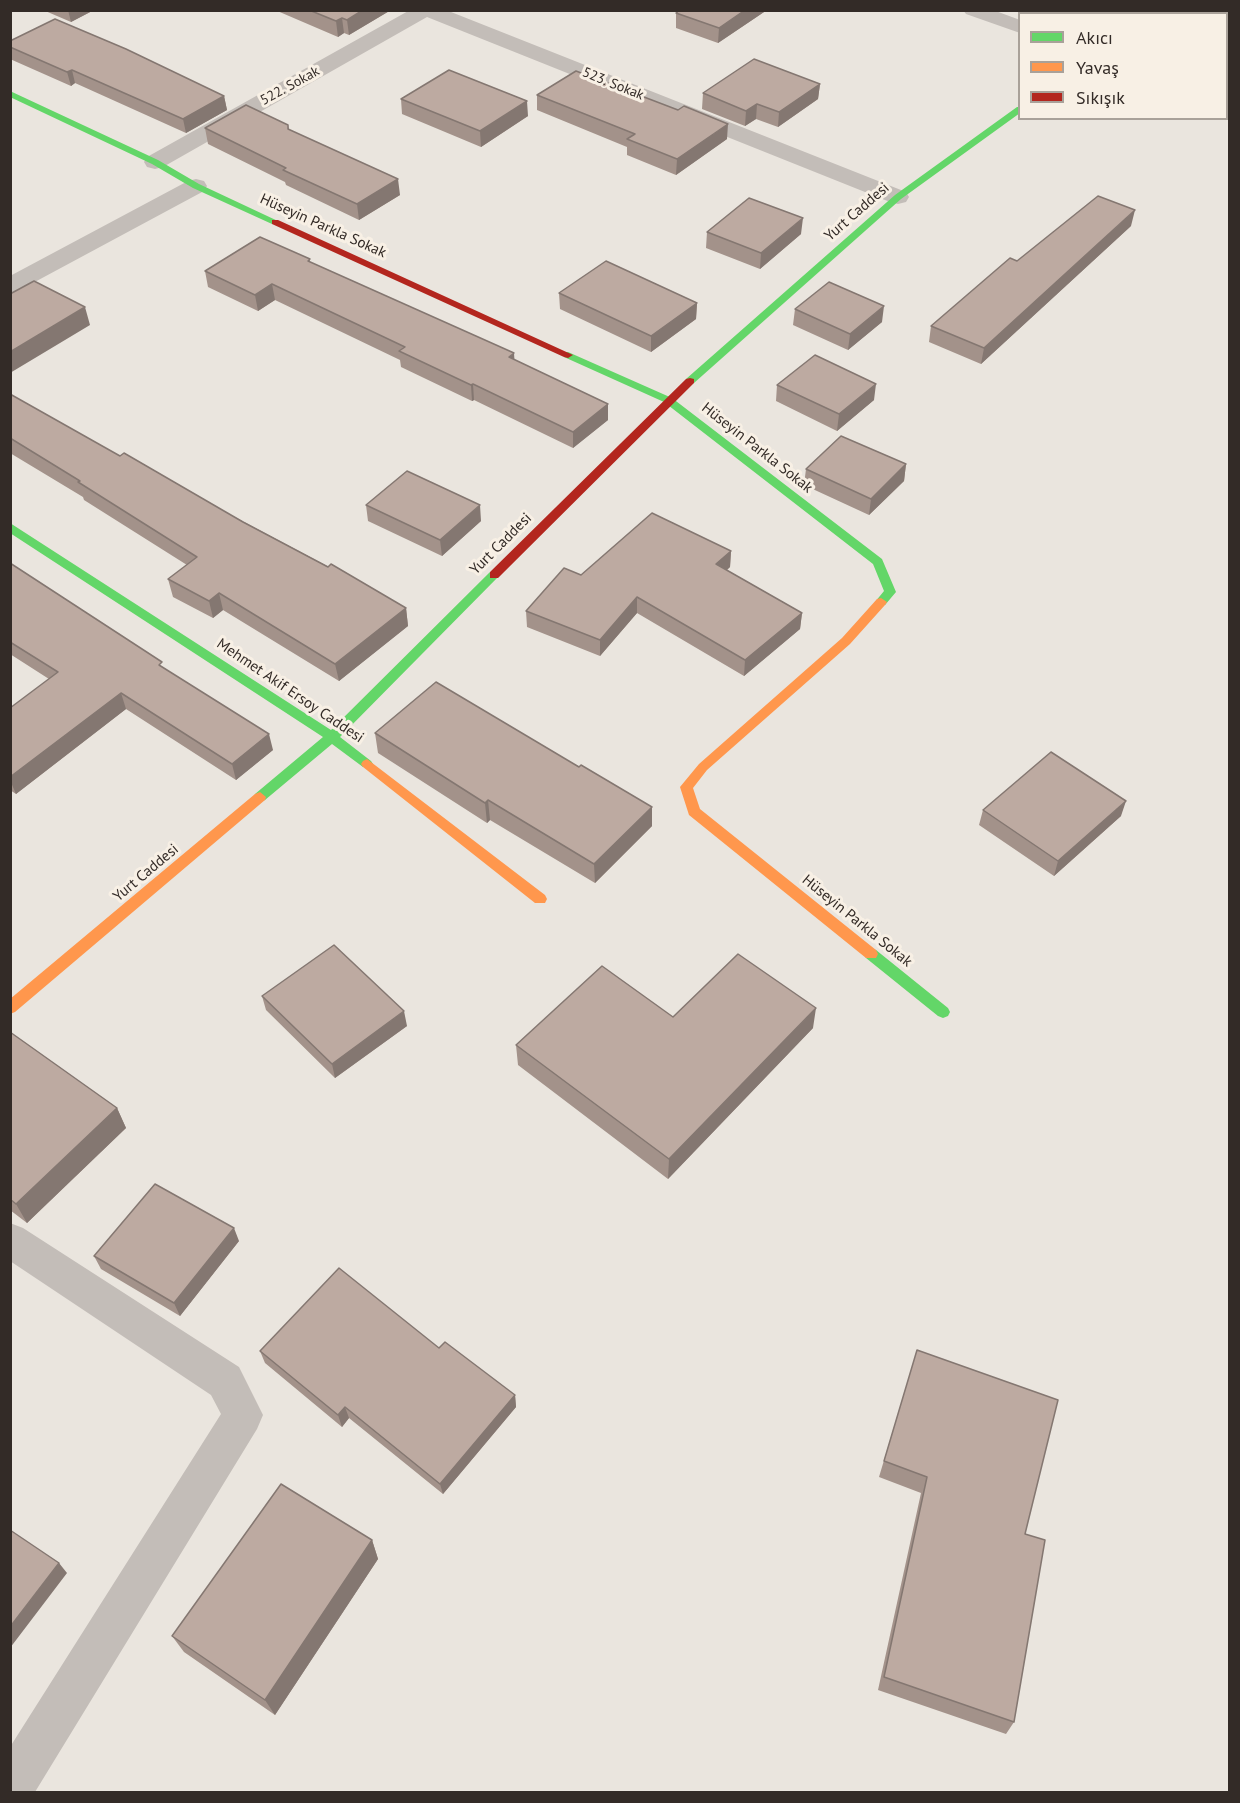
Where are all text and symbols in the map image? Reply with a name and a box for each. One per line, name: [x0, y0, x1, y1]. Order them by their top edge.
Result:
legend: [1018, 12, 1228, 120]
text: Akıcı: [1076, 26, 1113, 49]
text: Yavaş: [1076, 56, 1119, 79]
street label: 522. Sokak: [258, 63, 322, 109]
street label: 523. Sokak: [580, 64, 646, 104]
text: Sıkışık: [1076, 86, 1125, 109]
street label: Yurt Caddesi: [821, 179, 893, 245]
street label: Hüseyin Parkla Sokak: [257, 190, 389, 262]
street label: Hüseyin Parkla Sokak: [698, 399, 816, 497]
street label: Yurt Caddesi: [466, 509, 536, 579]
street label: Mehmet Akif Ersoy Caddesi: [213, 635, 367, 747]
street label: Yurt Caddesi: [110, 840, 182, 906]
street label: Hüseyin Parkla Sokak: [798, 871, 916, 971]

